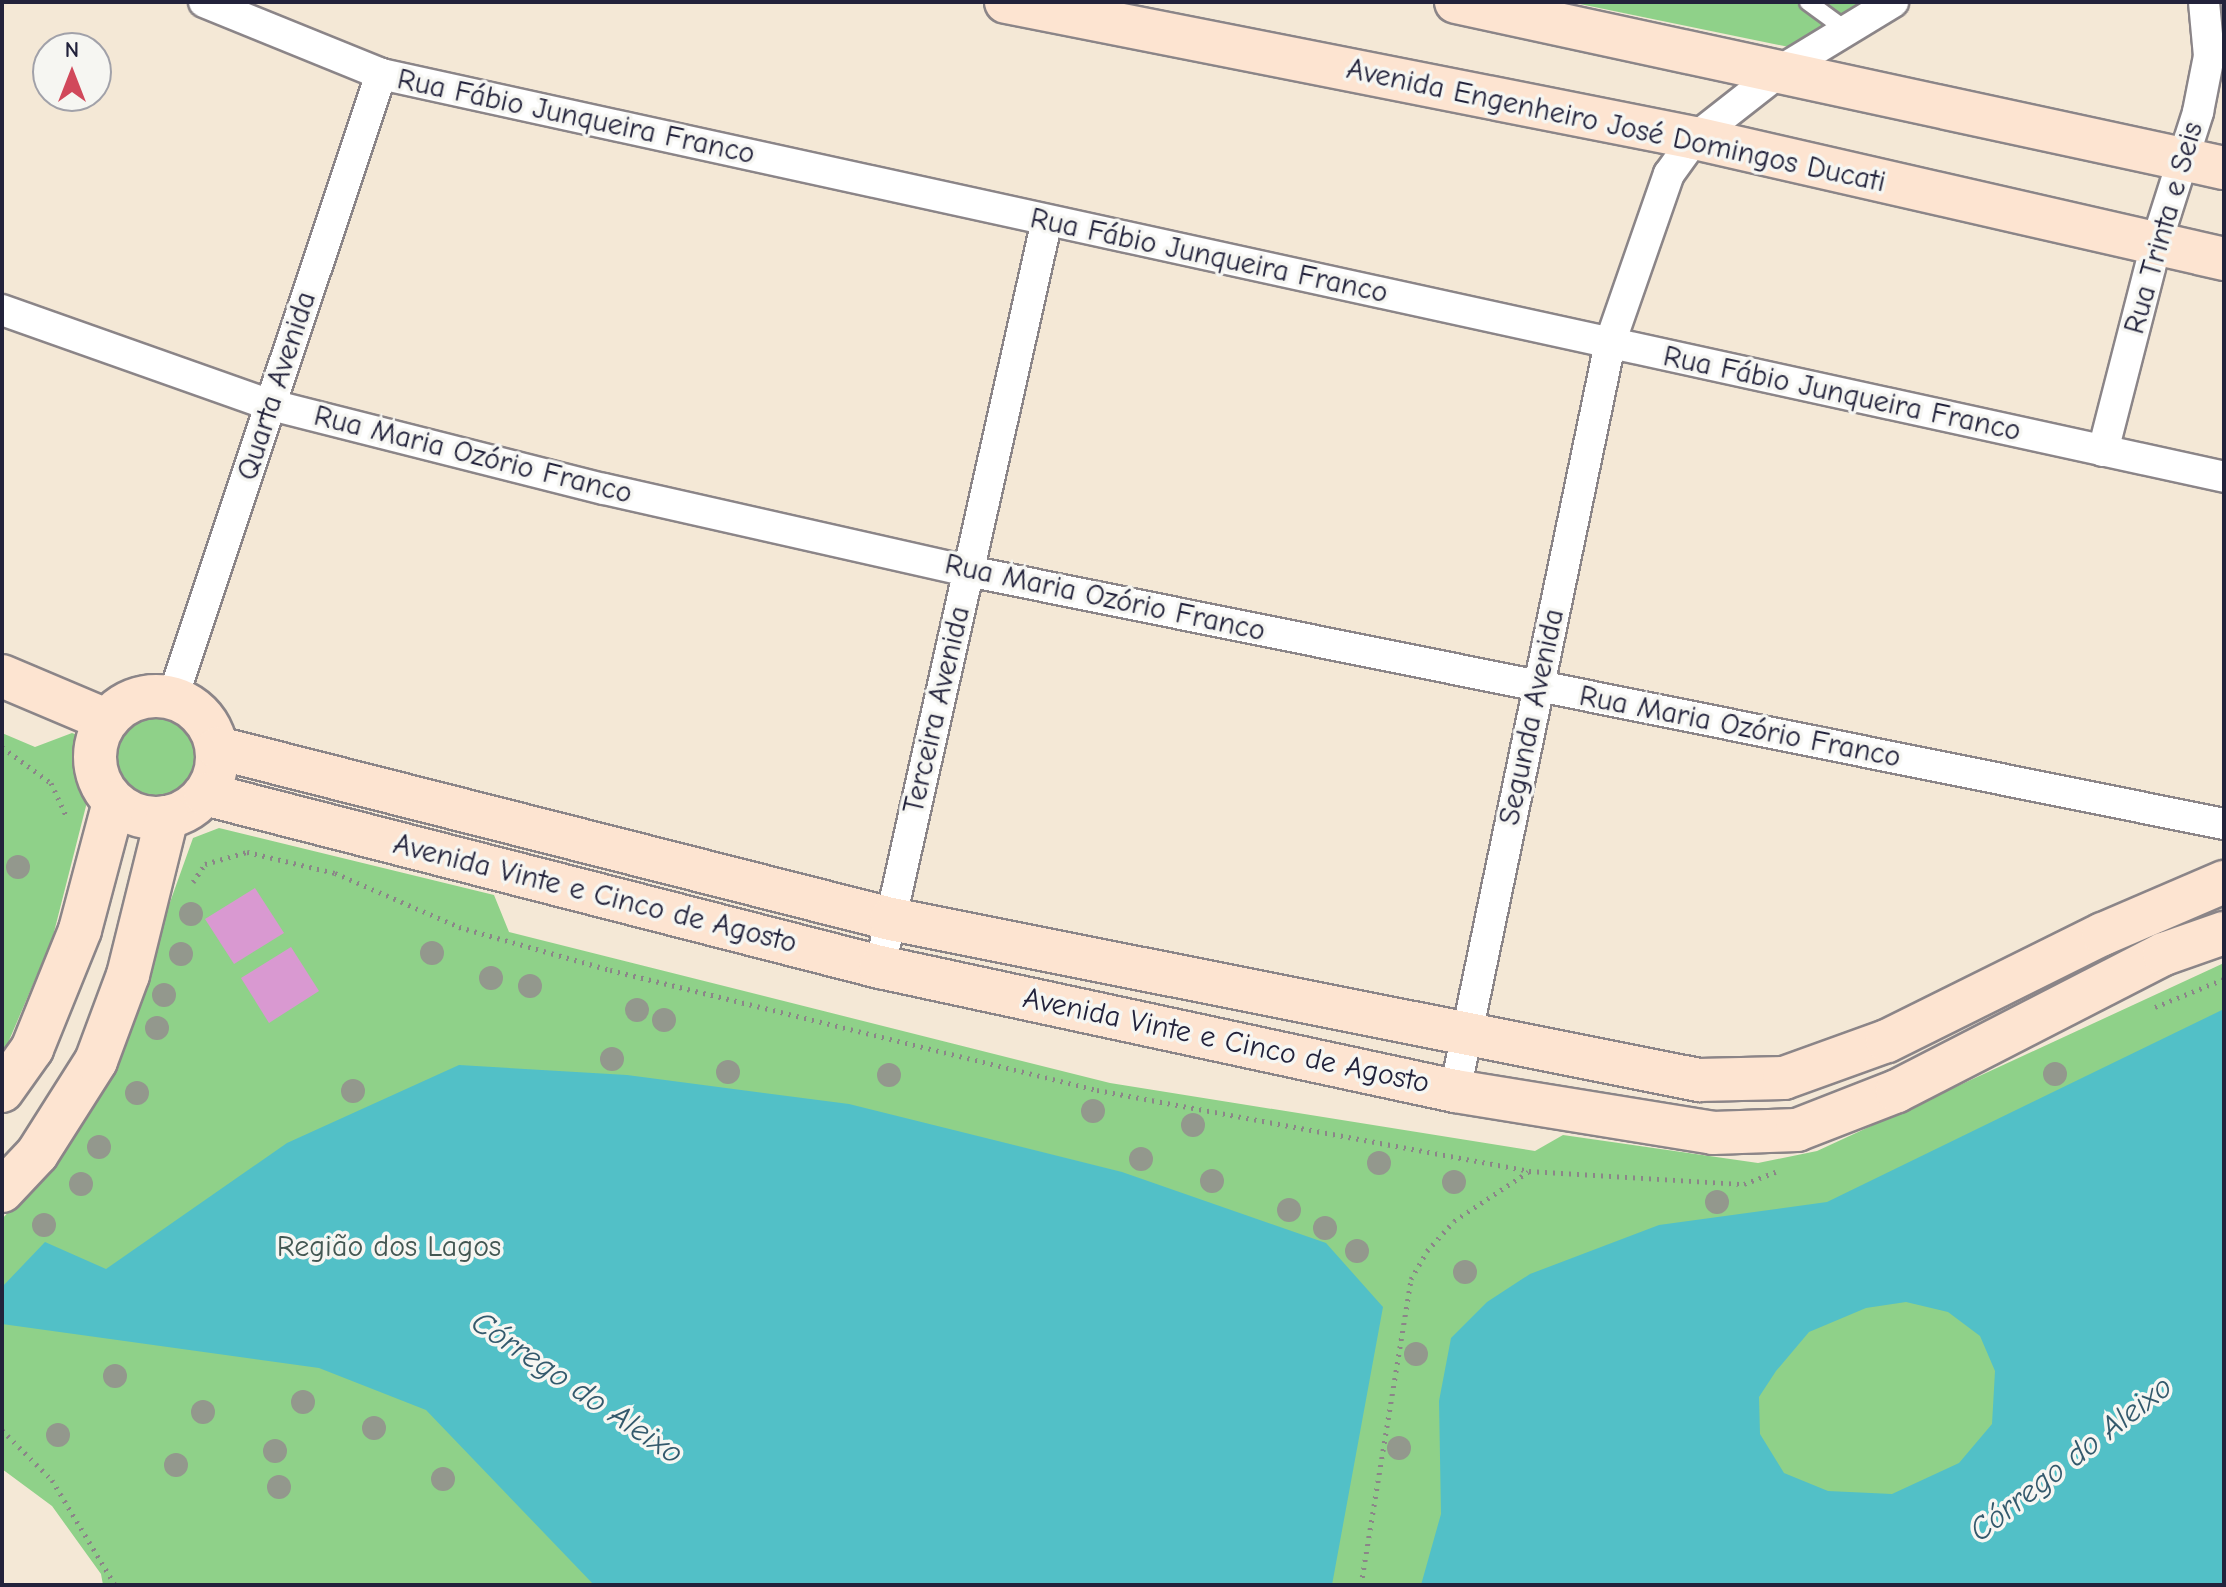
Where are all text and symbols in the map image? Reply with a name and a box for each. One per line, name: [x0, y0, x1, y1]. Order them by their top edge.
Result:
north arrow: [32, 32, 112, 112]
text: N: [65, 37, 79, 63]
street label: Avenida Engenheiro José Domingos Ducati: [1343, 51, 1889, 201]
street label: Rua Fábio Junqueira Franco: [394, 61, 758, 173]
street label: Rua Trinta e Seis: [2117, 118, 2211, 338]
street label: Rua Fábio Junqueira Franco: [1027, 200, 1391, 312]
street label: Quarta Avenida: [230, 287, 324, 485]
street label: Rua Fábio Junqueira Franco: [1660, 338, 2024, 450]
street label: Rua Maria Ozório Franco: [310, 398, 636, 512]
street label: Rua Maria Ozório Franco: [941, 546, 1269, 650]
street label: Terceira Avenida: [896, 603, 978, 817]
street label: Segunda Avenida: [1492, 606, 1572, 828]
street label: Rua Maria Ozório Franco: [1576, 678, 1904, 776]
street label: Avenida Vinte e Cinco de Agosto: [389, 826, 801, 962]
street label: Avenida Vinte e Cinco de Agosto: [1019, 980, 1433, 1102]
park label: Região dos Lagos: [277, 1229, 501, 1265]
water label: Córrego do Aleixo: [464, 1303, 690, 1473]
water label: Córrego do Aleixo: [1962, 1368, 2180, 1550]

